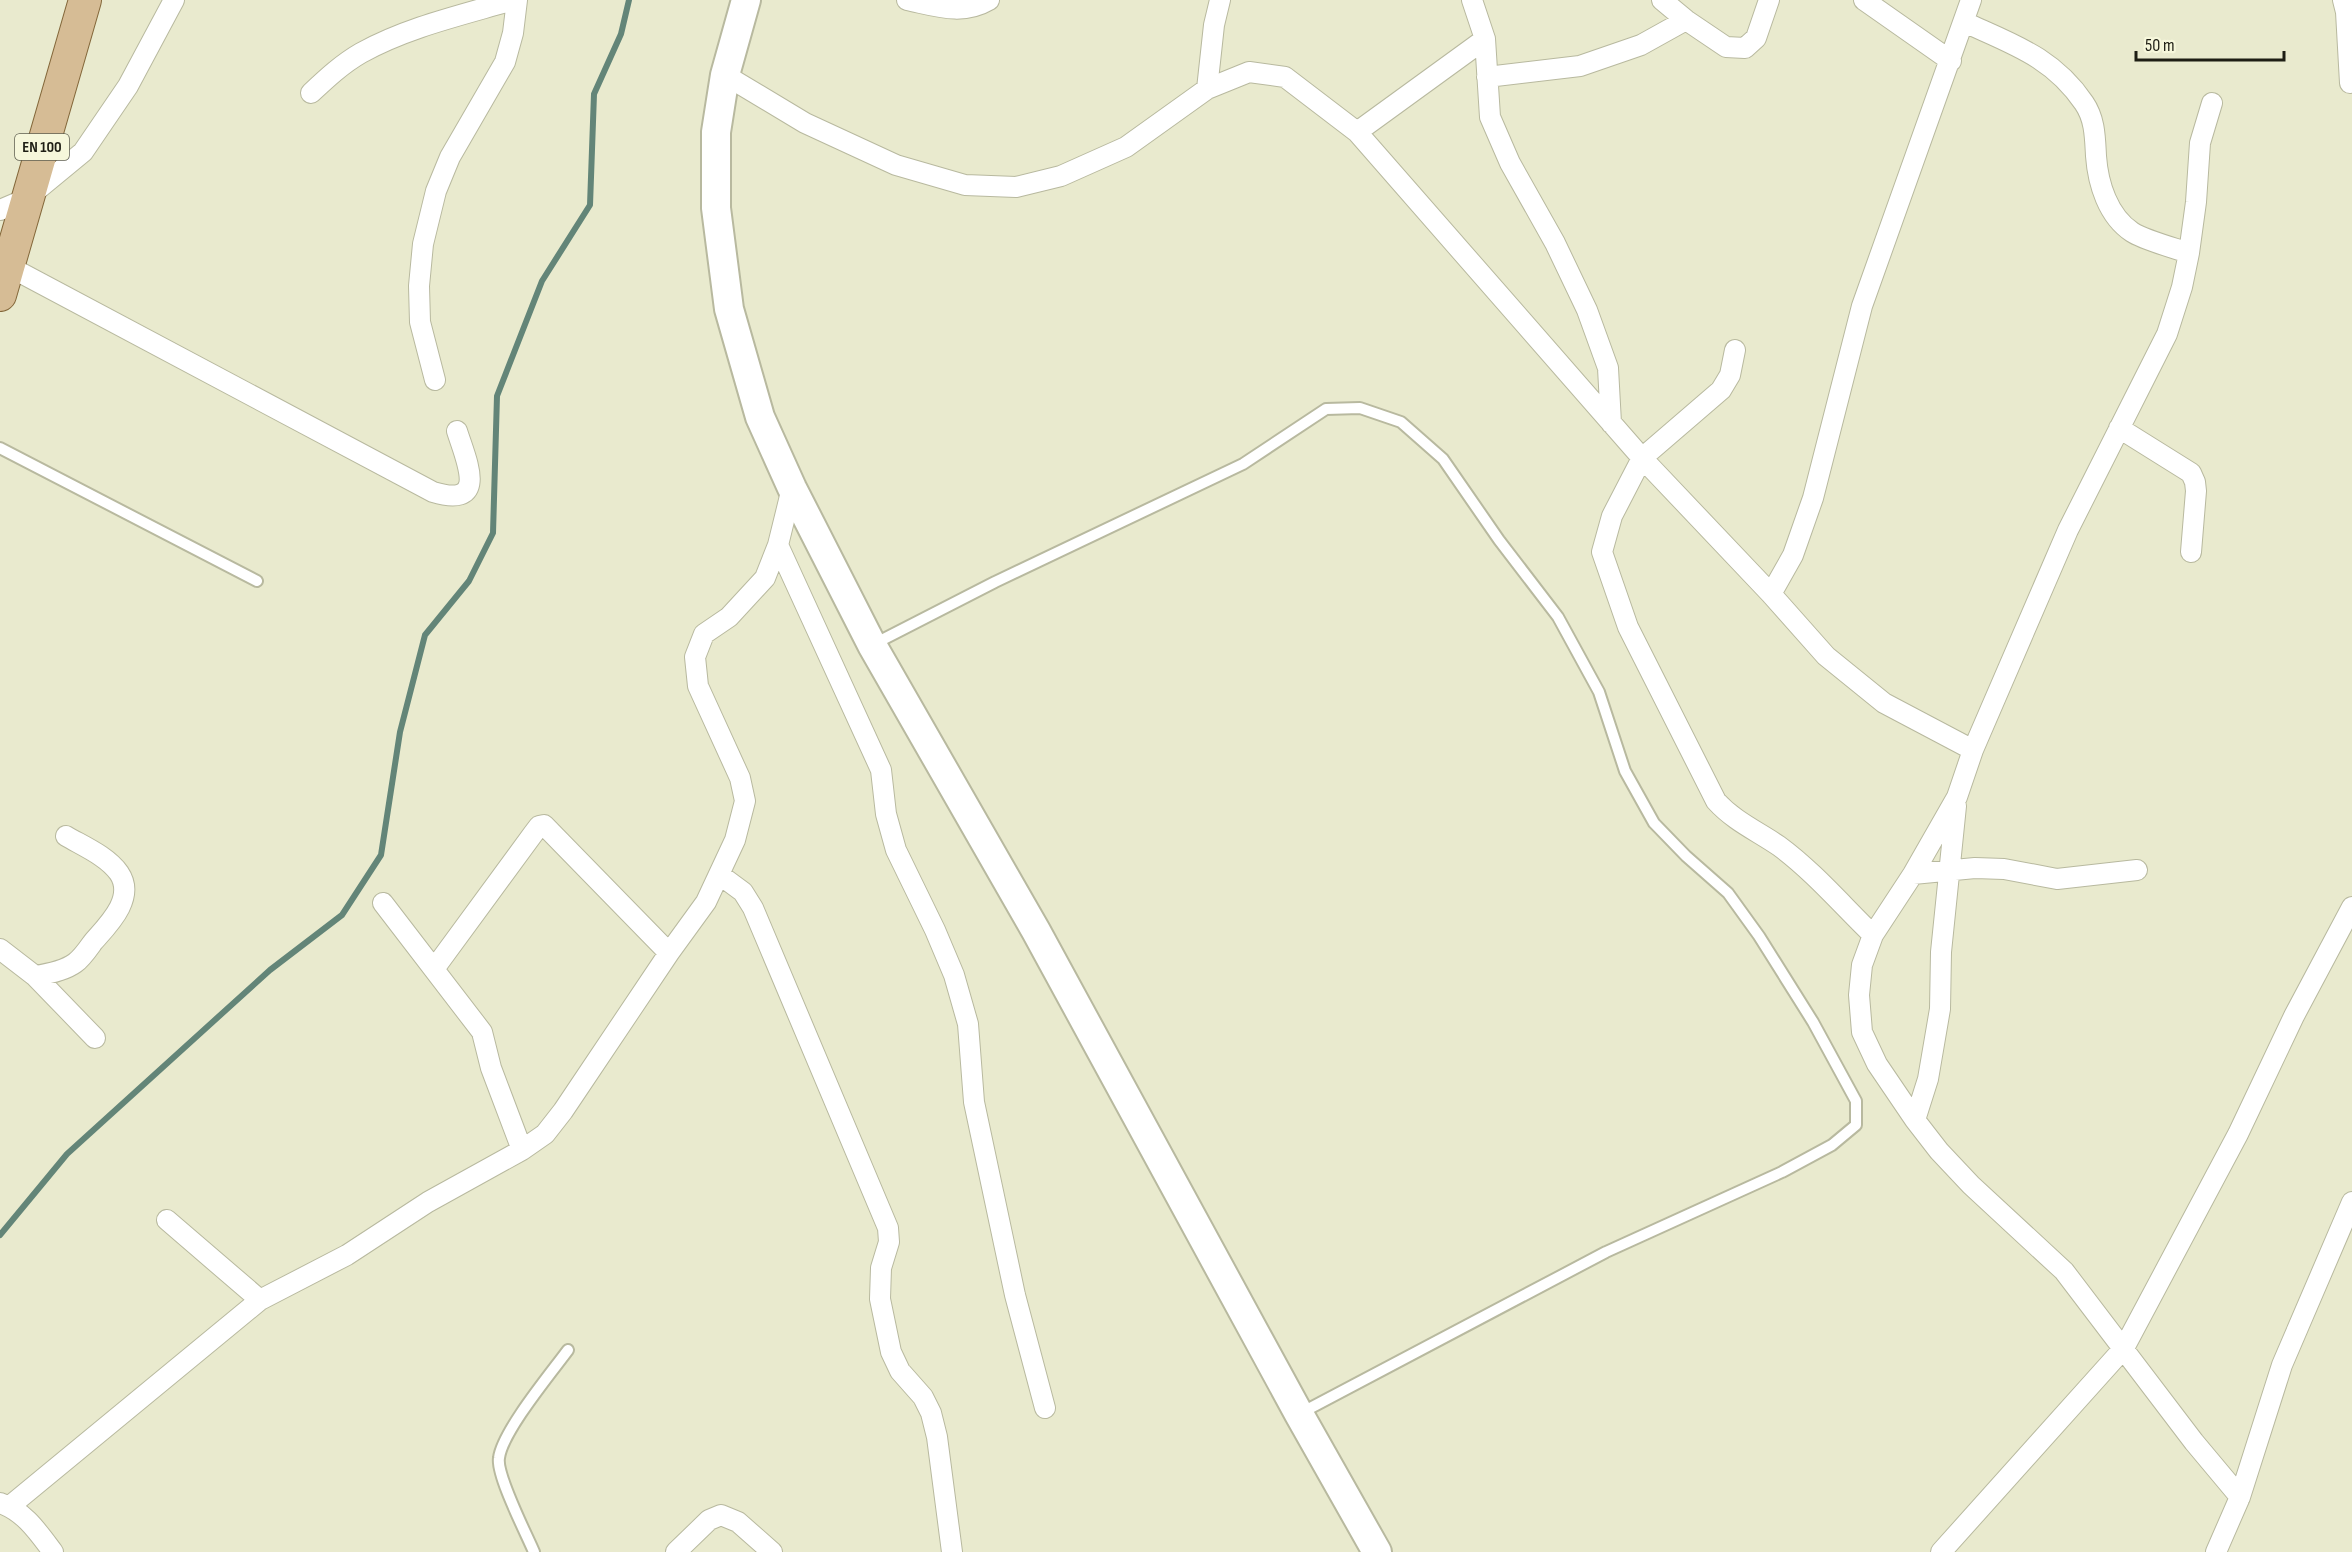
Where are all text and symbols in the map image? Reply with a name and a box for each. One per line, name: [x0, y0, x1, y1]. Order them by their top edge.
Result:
scale bar: [2136, 24, 2284, 62]
text: 50 m: [2145, 35, 2175, 56]
road number: EN 100: [15, 134, 69, 160]

